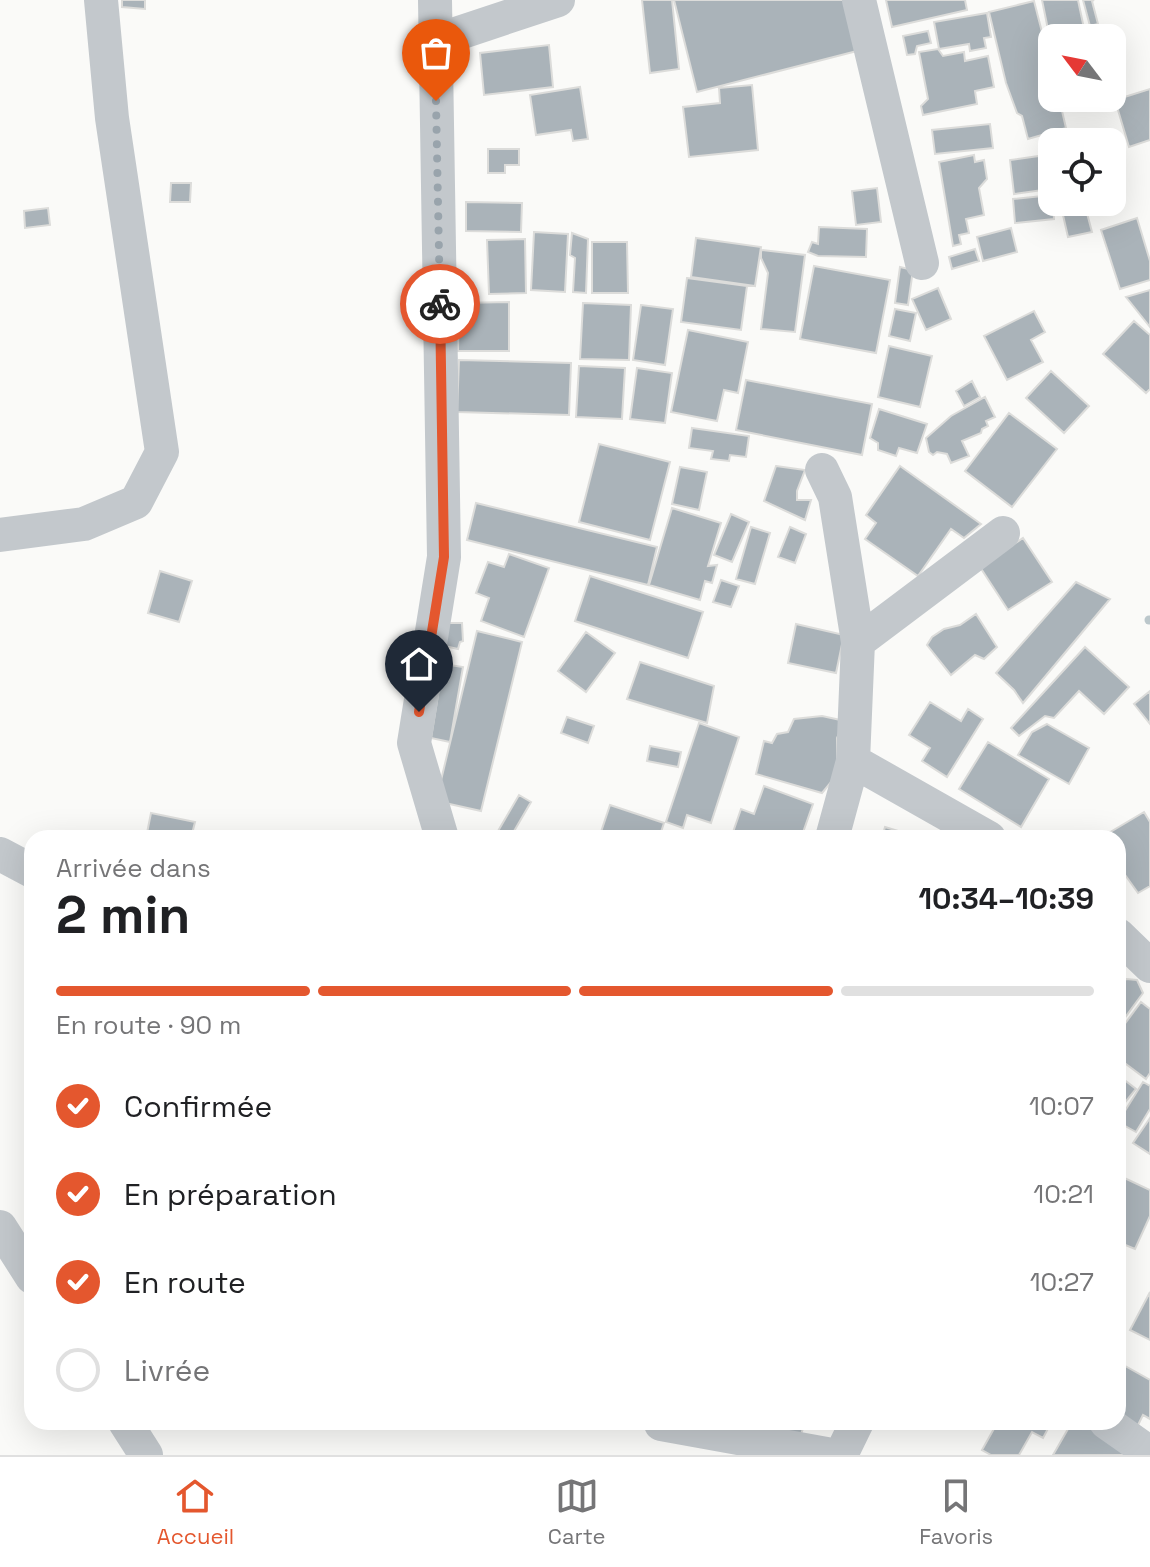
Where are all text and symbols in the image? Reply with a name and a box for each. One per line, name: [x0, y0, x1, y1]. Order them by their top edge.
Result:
pin: [402, 19, 470, 101]
north arrow: [1038, 24, 1126, 112]
map controls: [1038, 24, 1126, 216]
icon: bag: [414, 31, 458, 75]
button: locate: [1038, 128, 1126, 216]
courier: [400, 264, 480, 344]
icon: bike: [418, 282, 462, 326]
pin: [385, 630, 453, 712]
icon: home: [397, 642, 441, 686]
text: Arrivée dans: [56, 851, 211, 885]
text: 10:34–10:39: [919, 879, 1094, 918]
text: 2 min: [56, 882, 190, 948]
text: En route · 90 m: [56, 1008, 241, 1042]
icon: check: [56, 1084, 100, 1128]
text: Confirmée: [124, 1087, 272, 1126]
text: 10:07: [1029, 1089, 1094, 1123]
icon: check: [56, 1172, 100, 1216]
text: En préparation: [124, 1175, 337, 1214]
text: 10:21: [1033, 1177, 1094, 1211]
icon: check: [56, 1260, 100, 1304]
text: En route: [124, 1263, 246, 1302]
text: 10:27: [1030, 1265, 1094, 1299]
text: Livrée: [124, 1351, 210, 1390]
tab: Accueil: [157, 1474, 234, 1550]
tab: Carte: [548, 1474, 606, 1550]
tab: Favoris: [919, 1474, 993, 1550]

